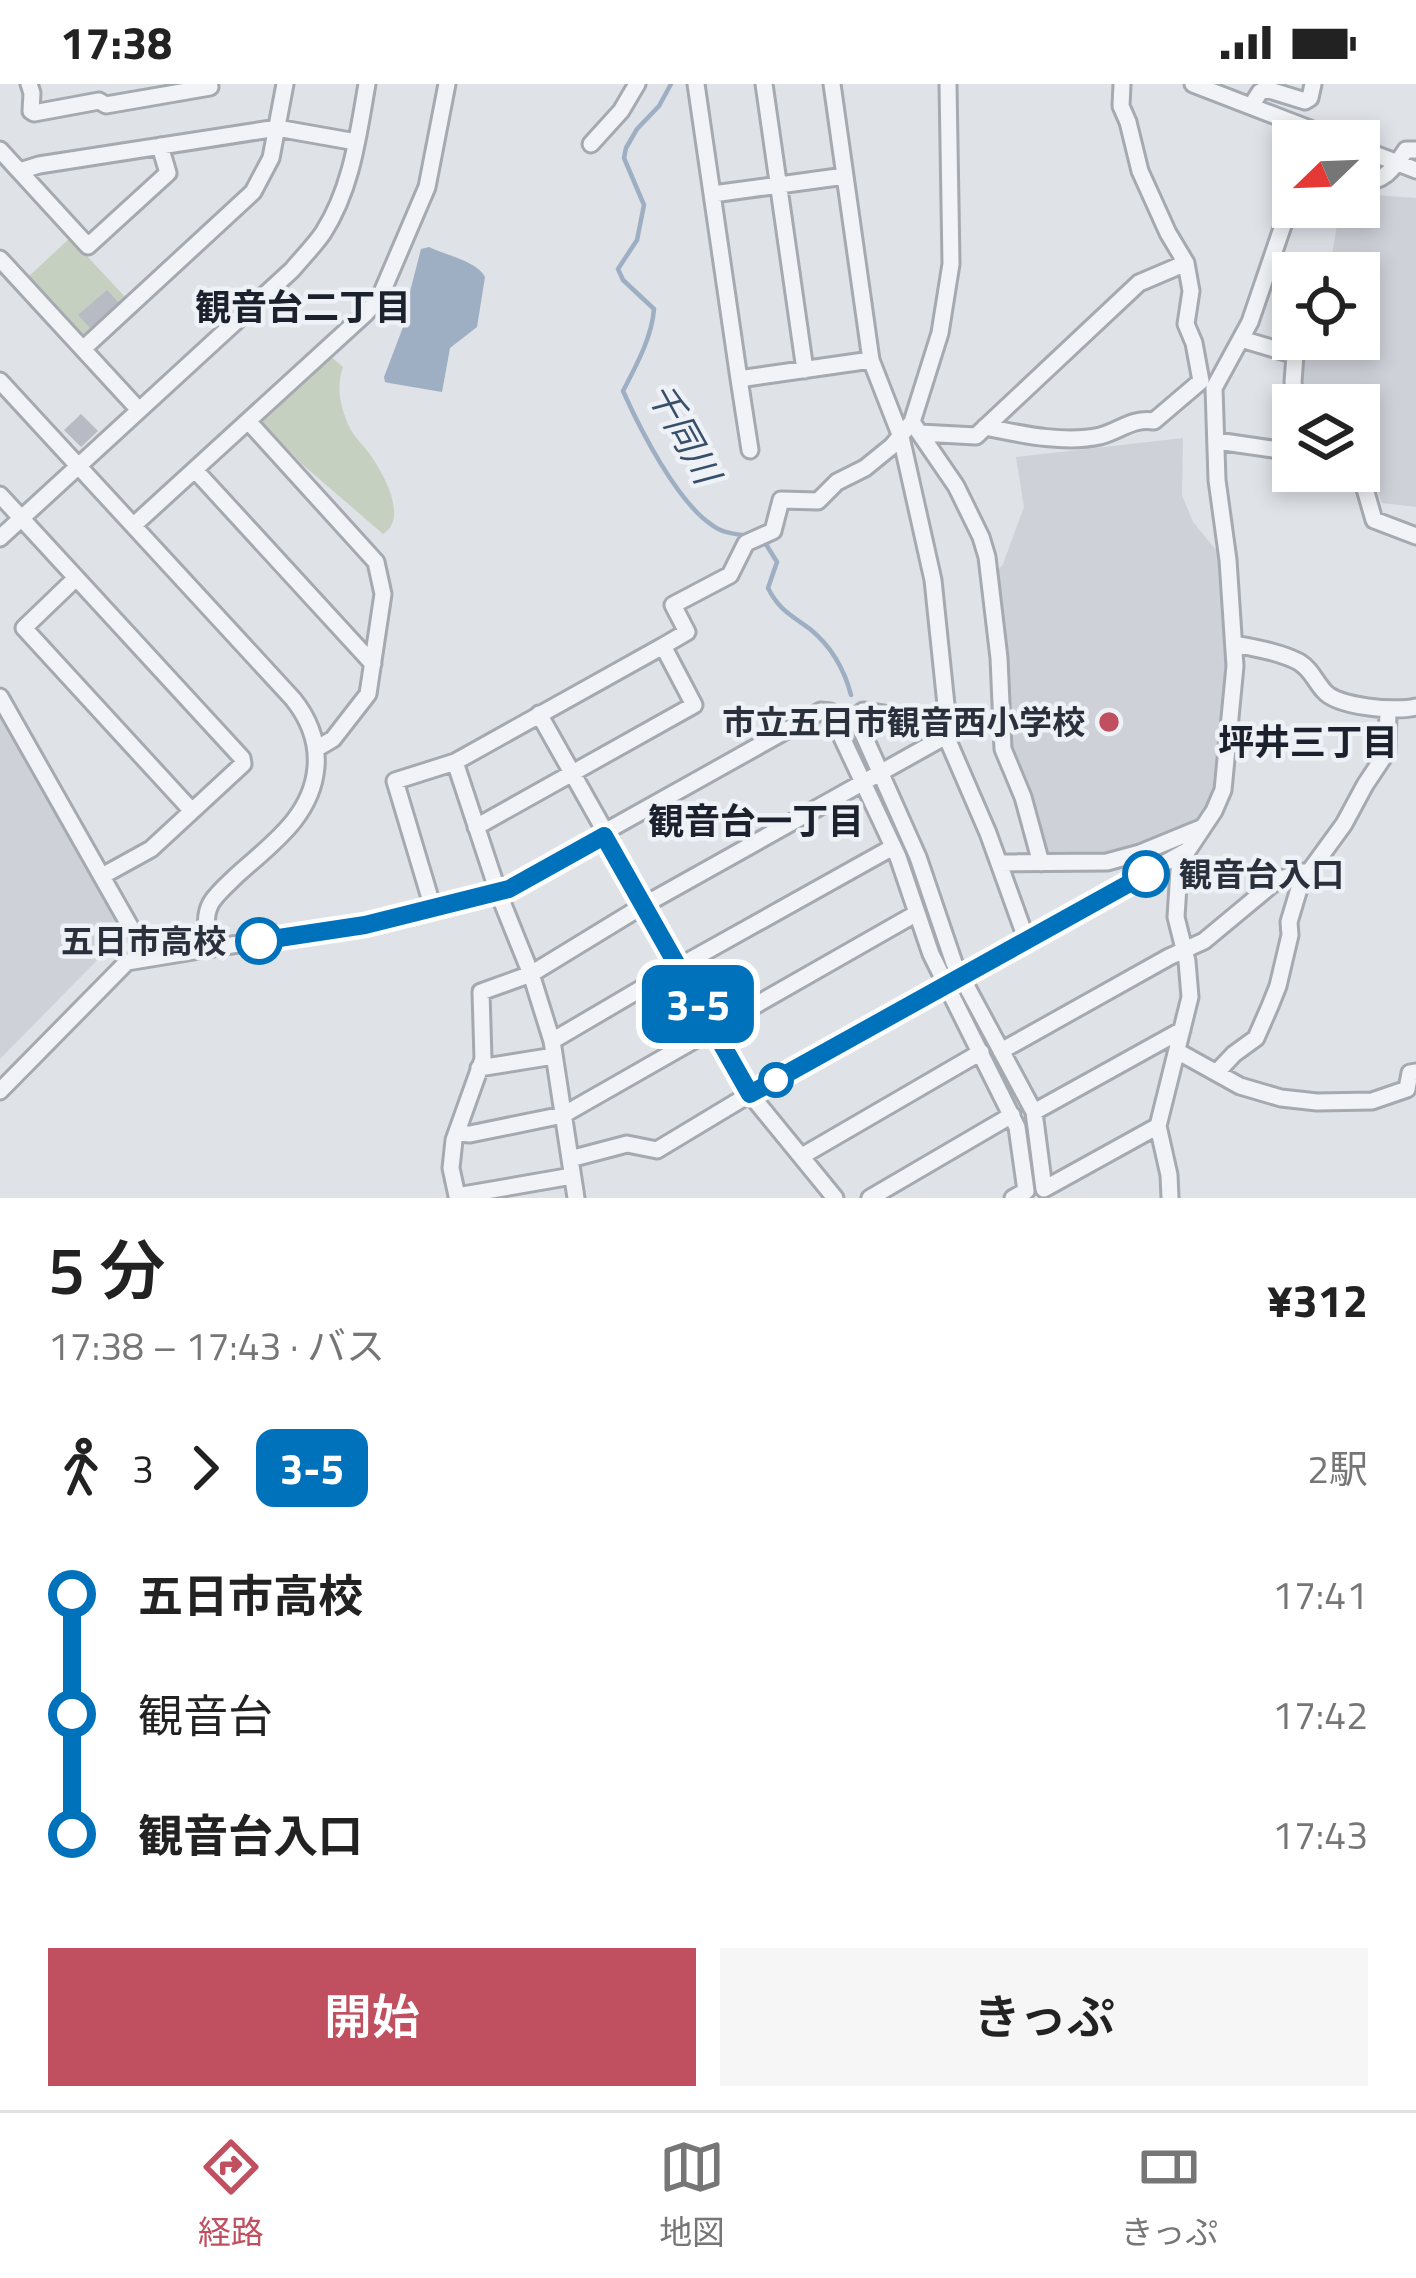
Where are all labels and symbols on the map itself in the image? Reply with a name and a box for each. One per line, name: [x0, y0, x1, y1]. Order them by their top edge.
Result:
north arrow: [1272, 120, 1380, 228]
district label: 観音台二丁目: [195, 279, 411, 334]
water label: 千同川: [634, 372, 737, 497]
place label: 市立五日市観音西小学校: [722, 697, 1085, 747]
marker: 市立五日市観音西小学校: [1096, 709, 1122, 735]
district label: 坪井三丁目: [1218, 714, 1398, 769]
district label: 観音台一丁目: [648, 793, 864, 848]
place label: 観音台入口: [1179, 849, 1344, 899]
marker: 観音台入口: [1124, 852, 1168, 896]
place label: 五日市高校: [61, 916, 226, 966]
marker: 五日市高校: [237, 919, 281, 963]
line badge: 3-5: [629, 965, 767, 1043]
unlabelled marker: [760, 1064, 792, 1096]

